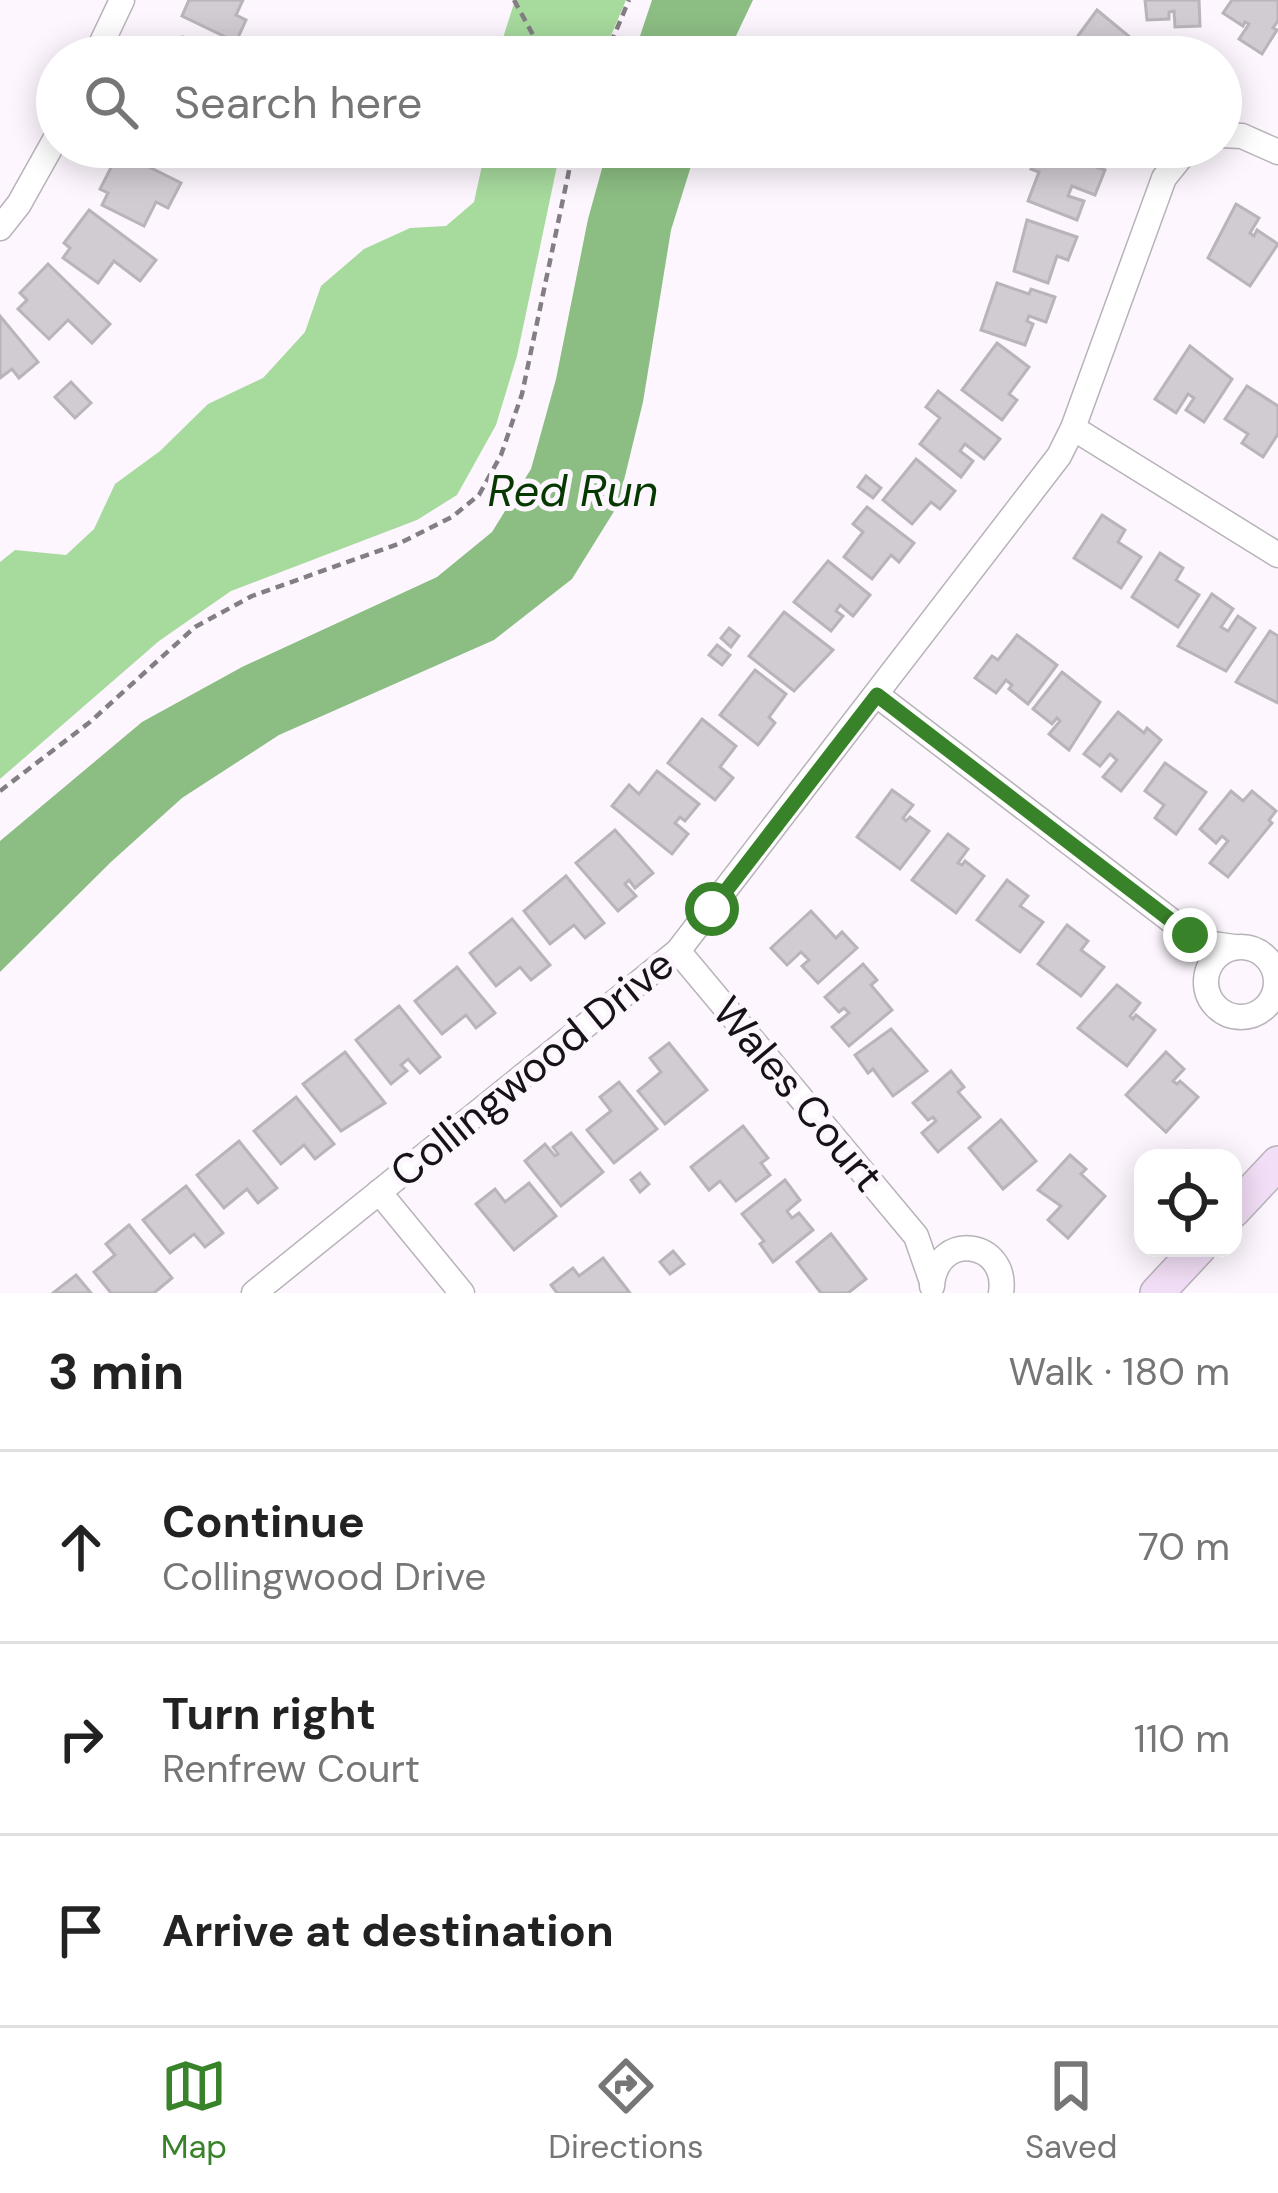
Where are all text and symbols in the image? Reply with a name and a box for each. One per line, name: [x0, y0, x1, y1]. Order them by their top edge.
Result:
search box: [36, 36, 1242, 168]
icon: search: [78, 69, 144, 135]
text: Search here: [174, 73, 422, 132]
water label: Red Run: [488, 461, 658, 520]
route start: [685, 882, 739, 936]
route end: [1163, 908, 1217, 962]
street label: Collingwood Drive: [379, 937, 685, 1199]
street label: Wales Court: [700, 985, 896, 1203]
map controls: [1134, 1149, 1242, 1257]
button: locate: [1134, 1149, 1242, 1257]
text: 3 min: [48, 1338, 184, 1405]
text: Walk · 180 m: [1008, 1346, 1230, 1397]
text: Continue: [162, 1492, 365, 1551]
icon: ahead: [48, 1514, 114, 1580]
text: 70 m: [1138, 1521, 1230, 1572]
text: Collingwood Drive: [162, 1551, 486, 1602]
text: Turn right: [162, 1684, 376, 1743]
icon: right: [48, 1706, 114, 1772]
text: 110 m: [1134, 1713, 1230, 1764]
text: Renfrew Court: [162, 1743, 420, 1794]
icon: arrive: [48, 1898, 114, 1964]
text: Arrive at destination: [162, 1901, 614, 1960]
tab: Map: [161, 2053, 227, 2168]
tab: Directions: [548, 2053, 704, 2168]
tab: Saved: [1025, 2053, 1117, 2168]

